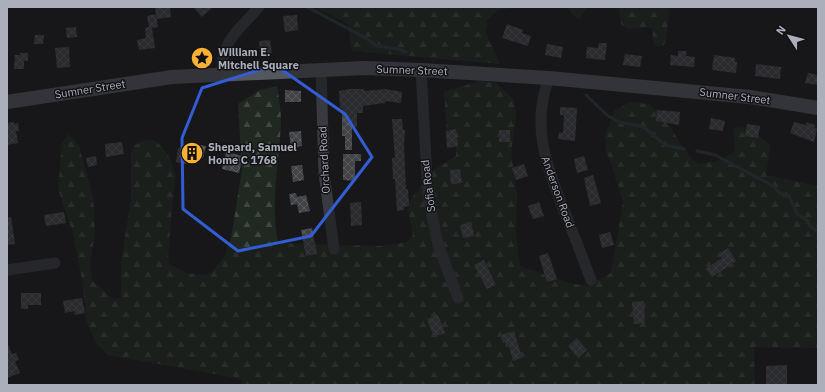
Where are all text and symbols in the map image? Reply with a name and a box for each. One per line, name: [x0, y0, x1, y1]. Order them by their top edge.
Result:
north arrow: [769, 16, 809, 56]
text: N: [773, 23, 789, 37]
place icon: William E. Mitchell Square: [189, 45, 215, 71]
place label: William E. Mitchell Square: [218, 45, 299, 72]
street label: Sumner Street: [376, 62, 448, 78]
street label: Sumner Street: [54, 76, 126, 101]
street label: Sumner Street: [699, 85, 771, 107]
street label: Orchard Road: [315, 126, 333, 194]
building icon: Shepard, Samuel Home C 1768: [179, 140, 205, 166]
place label: Shepard, Samuel Home C 1768: [208, 140, 297, 167]
street label: Anderson Road: [539, 154, 577, 230]
street label: Sofia Road: [418, 159, 438, 213]

